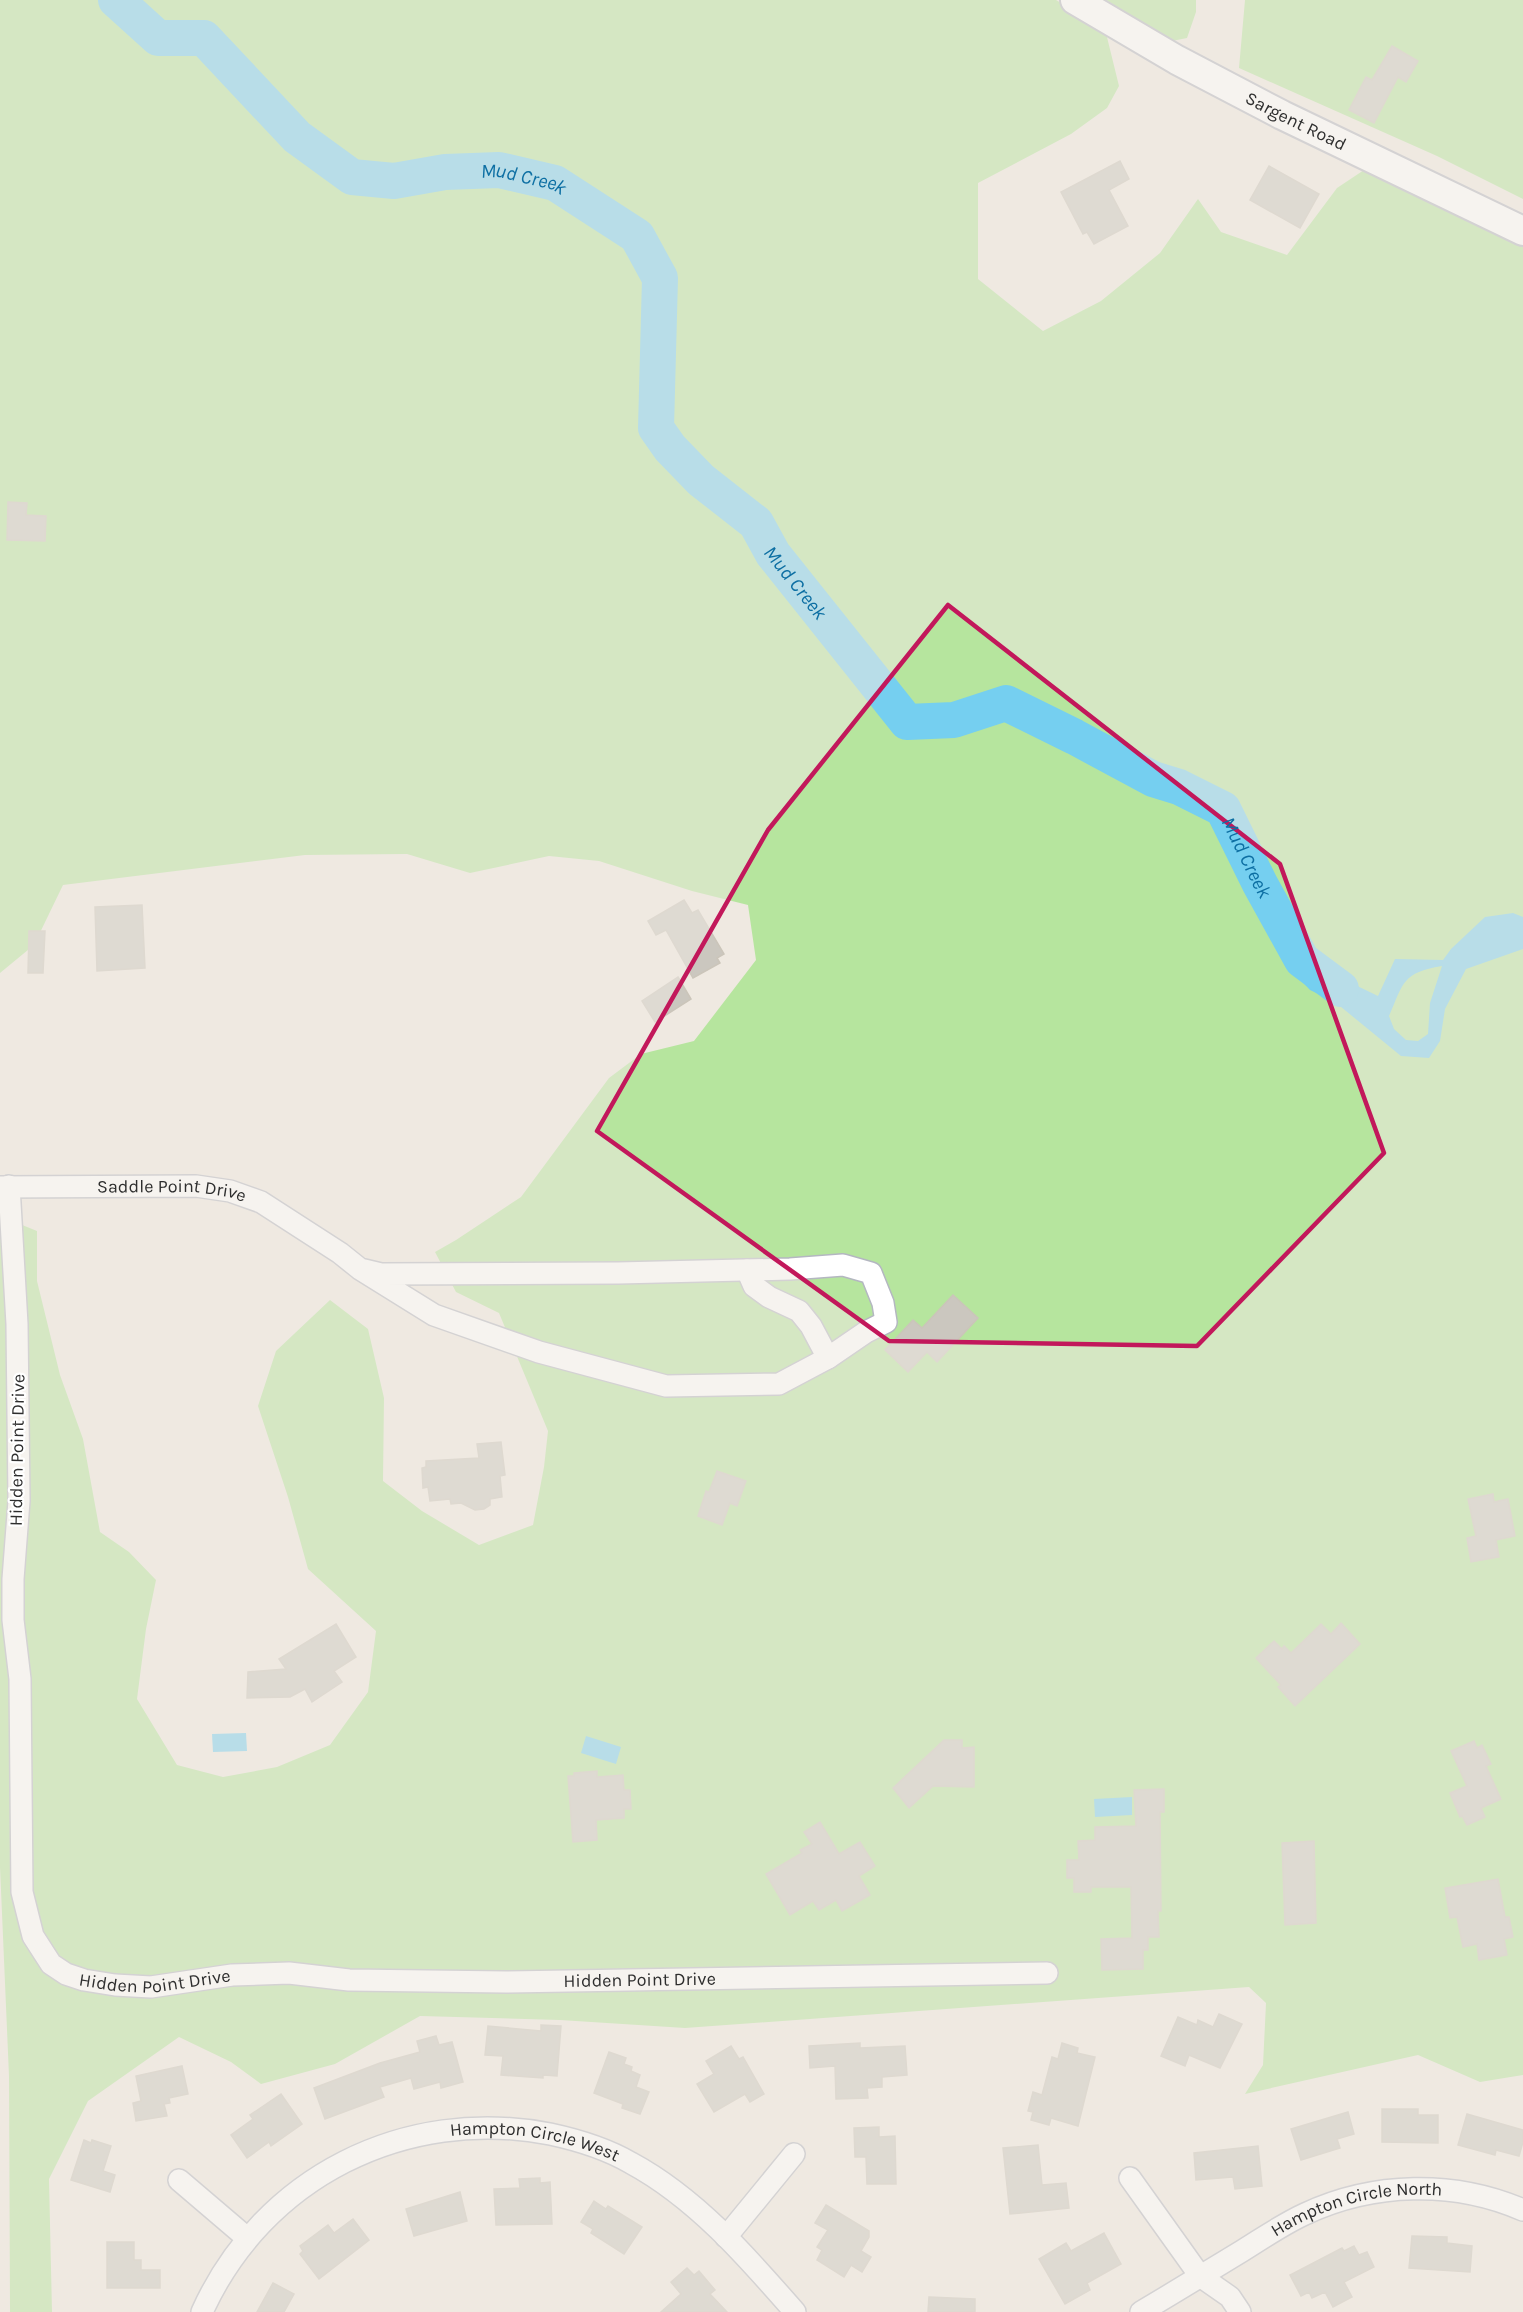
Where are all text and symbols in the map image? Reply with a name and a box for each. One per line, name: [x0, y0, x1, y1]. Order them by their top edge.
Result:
street label: Sargent Road: [1242, 87, 1350, 155]
water label: Mud Creek: [480, 159, 572, 200]
water label: Mud Creek: [759, 541, 832, 625]
water label: Mud Creek: [1217, 813, 1277, 903]
street label: Saddle Point Drive: [97, 1175, 249, 1207]
street label: Hidden Point Drive: [5, 1374, 29, 1526]
street label: Hidden Point Drive: [78, 1964, 232, 1998]
street label: Hidden Point Drive: [563, 1968, 716, 1992]
street label: Hampton Circle West: [449, 2117, 624, 2166]
street label: Hampton Circle North: [1267, 2178, 1443, 2241]

